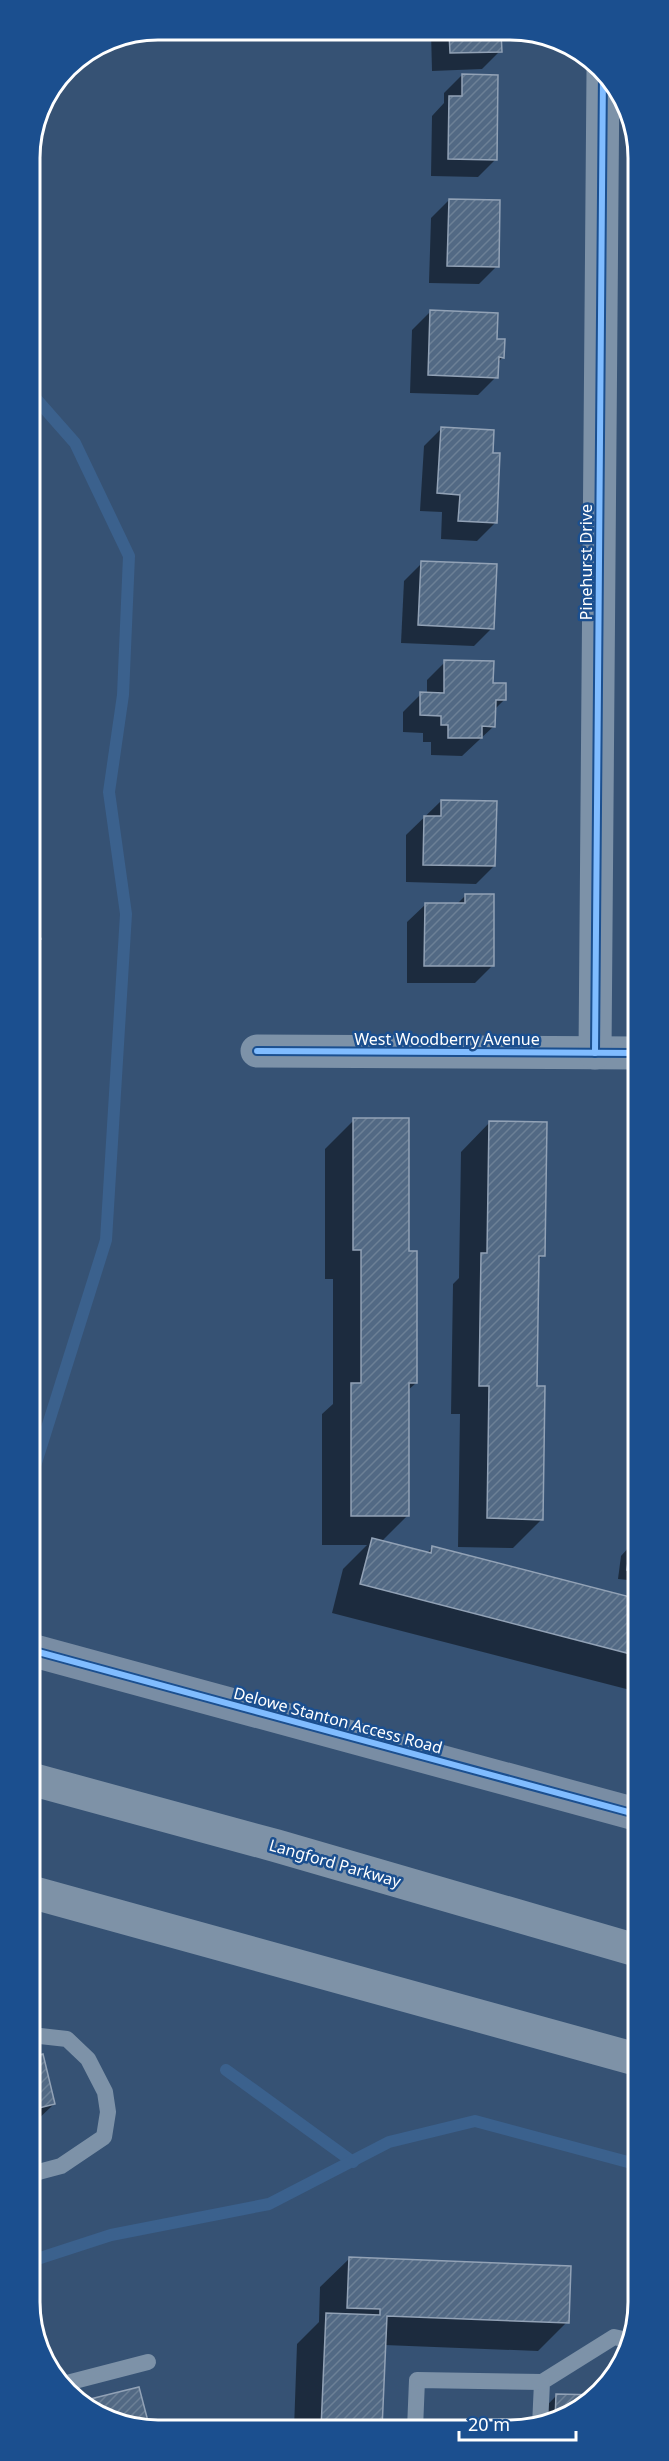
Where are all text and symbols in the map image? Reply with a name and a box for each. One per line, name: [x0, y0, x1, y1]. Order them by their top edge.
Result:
street label: Pinehurst Drive: [575, 504, 597, 620]
street label: West Woodberry Avenue: [354, 1028, 540, 1050]
street label: Delowe Stanton Access Road: [231, 1681, 445, 1759]
street label: Langford Parkway: [267, 1834, 404, 1893]
scale bar: [459, 2404, 576, 2442]
text: 20 m: [468, 2412, 510, 2436]

